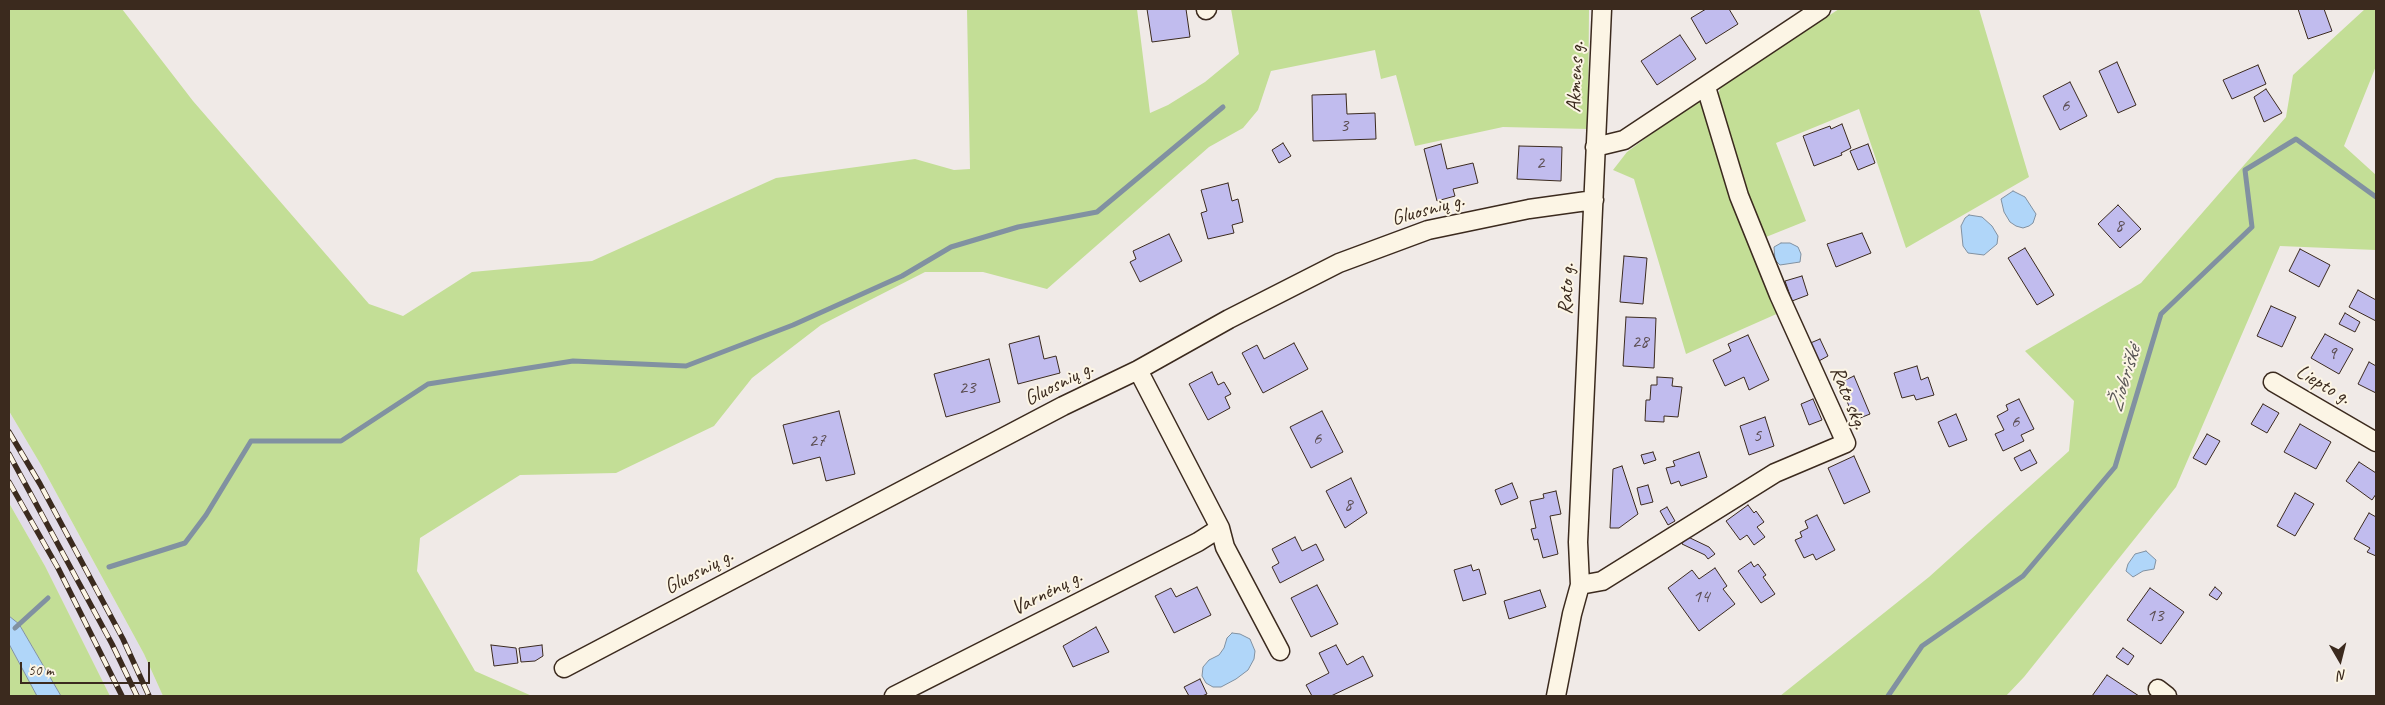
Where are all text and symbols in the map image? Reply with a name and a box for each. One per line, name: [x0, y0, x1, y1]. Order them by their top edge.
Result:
street label: Akmens g.: [1562, 41, 1590, 113]
house number: 6: [2061, 95, 2069, 117]
house number: 3: [1340, 115, 1348, 137]
house number: 2: [1536, 152, 1544, 174]
street label: Gluosnių g.: [1389, 188, 1467, 232]
house number: 8: [2115, 215, 2123, 237]
street label: Rato g.: [1553, 263, 1581, 315]
house number: 28: [1631, 331, 1649, 353]
water label: Žiobriškė: [2102, 343, 2148, 415]
house number: 9: [2328, 343, 2336, 365]
street label: Gluosnių g.: [1020, 356, 1098, 412]
street label: Liepto g.: [2291, 359, 2355, 411]
street label: Rato skg.: [1824, 363, 1872, 433]
house number: 23: [958, 377, 976, 399]
house number: 6: [2011, 411, 2019, 433]
house number: 5: [1753, 425, 1761, 447]
house number: 6: [1313, 428, 1321, 450]
house number: 27: [808, 430, 826, 452]
house number: 8: [1344, 494, 1352, 516]
street label: Gluosnių g.: [660, 543, 738, 601]
street label: Varnėnų g.: [1007, 564, 1087, 622]
house number: 14: [1692, 586, 1710, 608]
house number: 13: [2146, 605, 2164, 627]
north arrow: [2315, 635, 2365, 685]
scale bar: [22, 652, 152, 684]
text: 50 m: [28, 661, 54, 680]
text: N: [2337, 666, 2348, 684]

